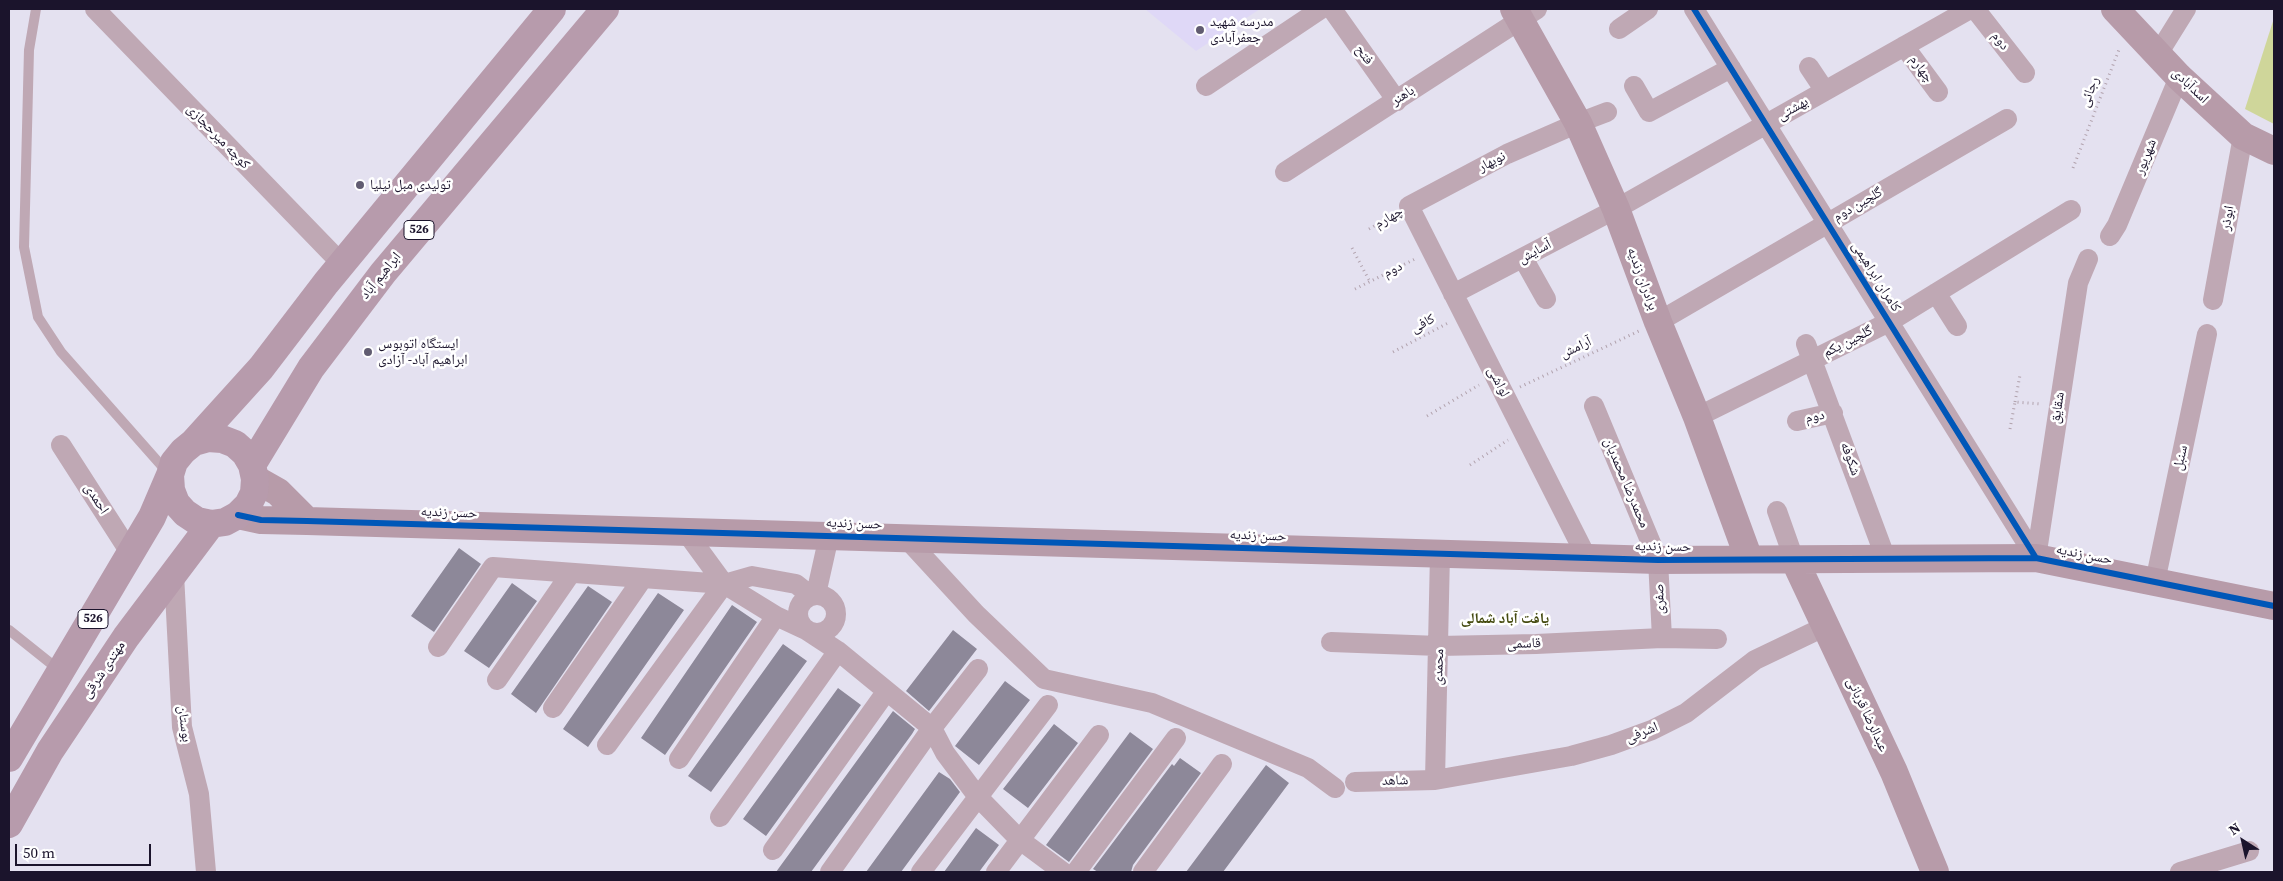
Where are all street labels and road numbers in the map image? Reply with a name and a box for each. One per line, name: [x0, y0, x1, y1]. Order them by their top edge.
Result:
street label: دوم: [1987, 28, 2013, 54]
street label: فتح: [1351, 42, 1377, 68]
street label: چهارم: [1905, 52, 1937, 86]
street label: اسدآبادی: [2168, 65, 2212, 107]
street label: رجائی: [2077, 74, 2103, 110]
street label: باهنر: [1388, 82, 1418, 110]
street label: بهشتی: [1774, 93, 1812, 125]
street label: کوچه میرحجازی: [183, 101, 253, 173]
street label: شهریور: [2131, 137, 2161, 177]
street label: نوبهار: [1475, 148, 1509, 176]
street label: گلچین دوم: [1830, 184, 1886, 226]
street label: چهارم: [1372, 203, 1406, 233]
street label: ابوذر: [2218, 204, 2238, 232]
road number: 526: [404, 220, 434, 240]
street label: آسایش: [1516, 236, 1554, 268]
street label: کامران ابراهیمی: [1848, 239, 1904, 315]
street label: برادران زندیه: [1623, 245, 1661, 313]
street label: ابراهیم آباد: [357, 249, 405, 303]
street label: دوم: [1381, 258, 1405, 282]
street label: کافی: [1408, 311, 1438, 337]
street label: گلچین یکم: [1820, 322, 1876, 362]
street label: آرامش: [1558, 333, 1594, 363]
street label: لواشی: [1483, 364, 1513, 400]
street label: شقایق: [2047, 391, 2069, 425]
street label: دوم: [1804, 407, 1826, 427]
street label: محمدرضا محمدیان: [1600, 436, 1652, 530]
street label: شکوفه: [1836, 440, 1864, 478]
street label: سنبل: [2170, 444, 2192, 472]
street label: احمدی: [80, 480, 112, 518]
street label: حسن زندیه: [420, 504, 478, 522]
street label: حسن زندیه: [825, 515, 883, 533]
street label: حسن زندیه: [1229, 527, 1287, 545]
street label: حسن زندیه: [1635, 538, 1691, 556]
street label: حسن زندیه: [2055, 541, 2113, 569]
street label: صفری: [1651, 583, 1669, 615]
road number: 526: [78, 610, 108, 628]
street label: قاسمی: [1507, 635, 1541, 653]
street label: مهتدی شرقی: [79, 638, 129, 702]
street label: محمدی: [1430, 648, 1448, 686]
street label: عبدالرضا قربانی: [1842, 675, 1892, 755]
street label: بوستان: [173, 705, 195, 743]
street label: اشرفی: [1623, 719, 1661, 747]
street label: شاهد: [1381, 772, 1409, 790]

